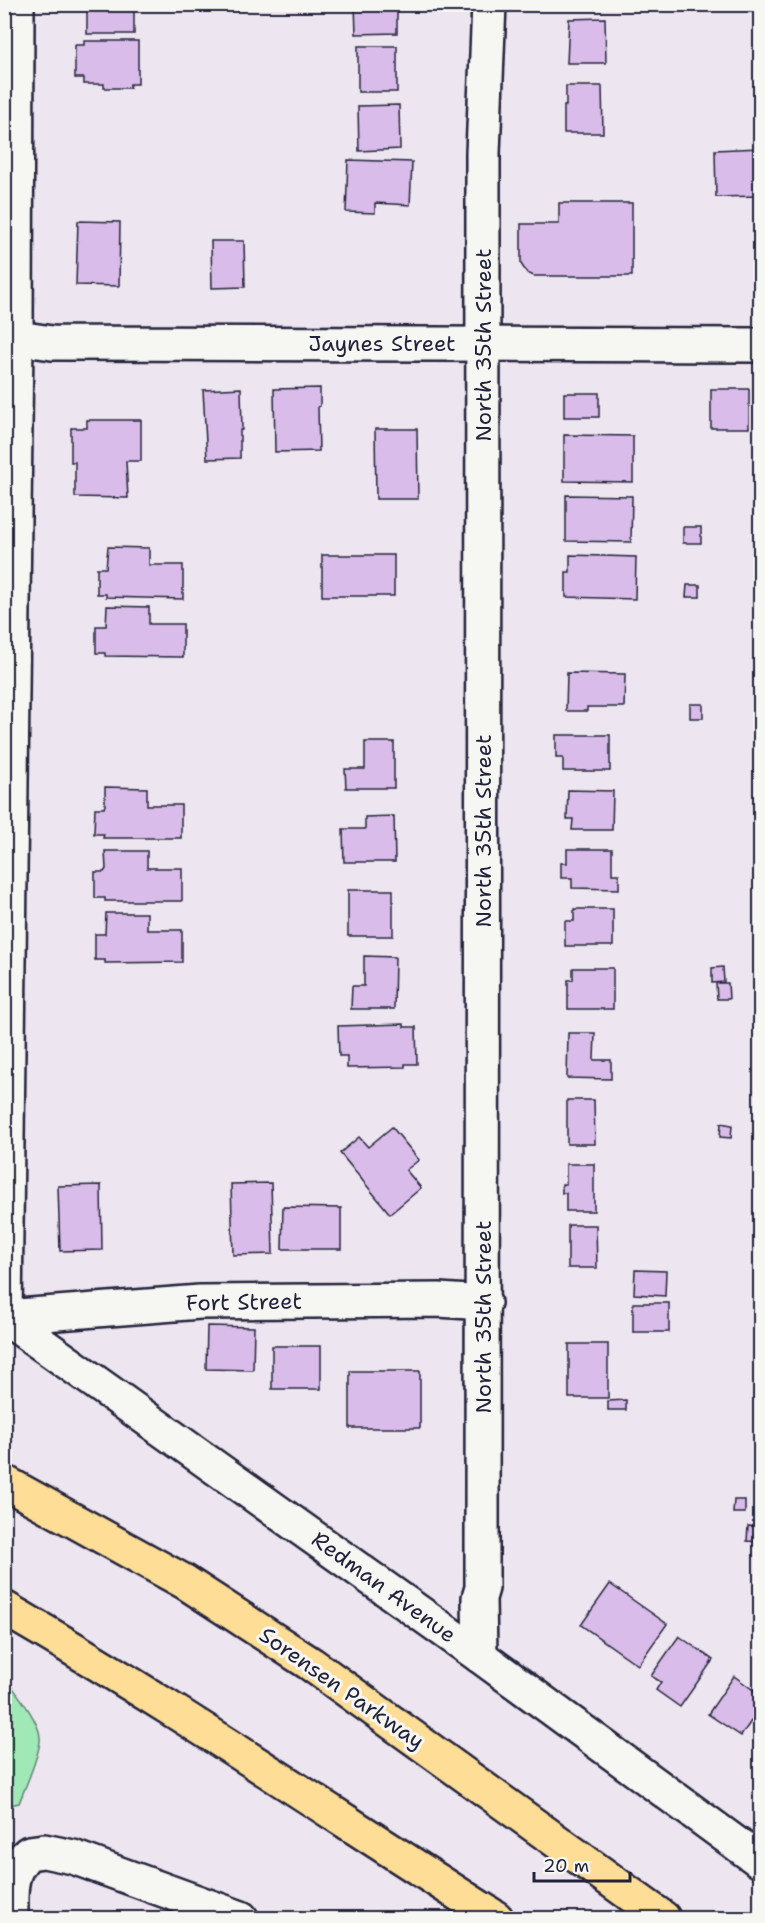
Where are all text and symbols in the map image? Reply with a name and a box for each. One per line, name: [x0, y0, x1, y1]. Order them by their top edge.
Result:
street label: North 35th Street: [469, 248, 498, 442]
street label: Jaynes Street: [308, 329, 456, 358]
street label: North 35th Street: [469, 734, 498, 928]
street label: North 35th Street: [469, 1220, 498, 1414]
street label: Fort Street: [186, 1286, 302, 1318]
street label: Redman Avenue: [306, 1525, 462, 1649]
street label: Sorensen Parkway: [254, 1620, 430, 1756]
scale bar: [534, 1845, 630, 1883]
text: 20 m: [543, 1854, 589, 1878]

